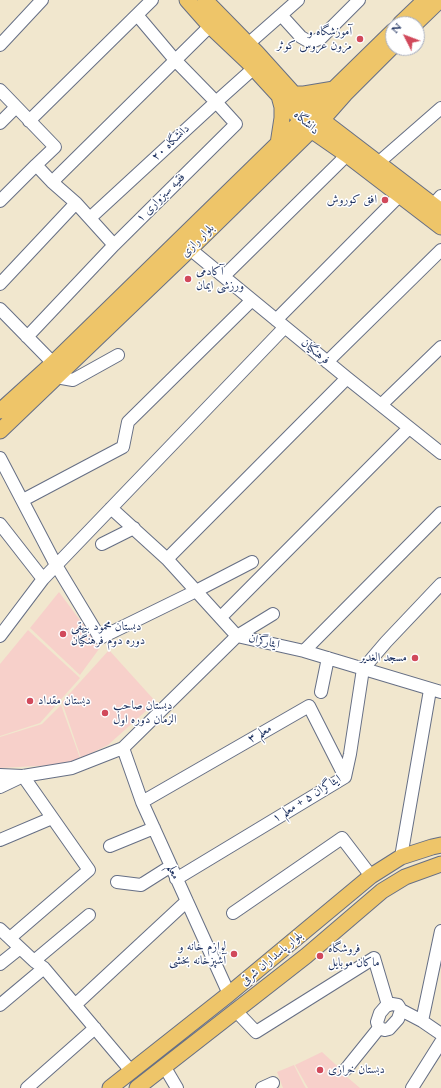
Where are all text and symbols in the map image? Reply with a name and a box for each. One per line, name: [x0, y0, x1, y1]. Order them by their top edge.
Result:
north arrow: [385, 16, 425, 56]
text: N: [388, 20, 405, 37]
place label: آموزشگاه و مزون عروس کوثر: [277, 25, 352, 53]
marker: آموزشگاه و مزون عروس کوثر: [355, 34, 365, 44]
street label: دانشگاه: [290, 108, 322, 138]
street label: دانشگاه ۲۰: [149, 122, 193, 164]
street label: فقیه سبزواری ۱: [133, 170, 189, 226]
place label: افق کوروش: [327, 193, 377, 207]
marker: افق کوروش: [380, 195, 390, 205]
street label: بلوار رازی: [178, 221, 218, 261]
place label: آکادمی ورزشی ایمان: [196, 265, 244, 293]
marker: آکادمی ورزشی ایمان: [183, 274, 193, 284]
street label: فرهنگیان: [298, 336, 332, 368]
place label: دبستان محمود بیهقی دوره دوم فرهنگیان: [71, 620, 145, 648]
marker: دبستان محمود بیهقی دوره دوم فرهنگیان: [58, 629, 68, 639]
street label: ایثارگران: [247, 631, 281, 653]
place label: مسجد الغدیر: [360, 651, 407, 665]
marker: مسجد الغدیر: [410, 653, 420, 663]
place label: دبستان مقداد: [38, 694, 91, 708]
marker: دبستان مقداد: [25, 696, 35, 706]
place label: دبستان صاحب الزمان دوره اول: [113, 699, 176, 727]
marker: دبستان صاحب الزمان دوره اول: [100, 708, 110, 718]
street label: معلم ۳: [246, 721, 274, 747]
street label: ایثاگران ۵ + معلم ۱: [270, 772, 344, 826]
street label: معلم: [163, 862, 183, 882]
street label: بلوار پاسداران شرقی: [238, 929, 306, 989]
place label: لوازم خانه و آشپزخانه بخشی: [169, 940, 226, 968]
place label: فروشگاه ماکان موبایل: [328, 942, 380, 970]
marker: لوازم خانه و آشپزخانه بخشی: [229, 949, 239, 959]
marker: فروشگاه ماکان موبایل: [315, 951, 325, 961]
place label: دبستان خرازی: [328, 1063, 385, 1077]
marker: دبستان خرازی: [315, 1065, 325, 1075]

